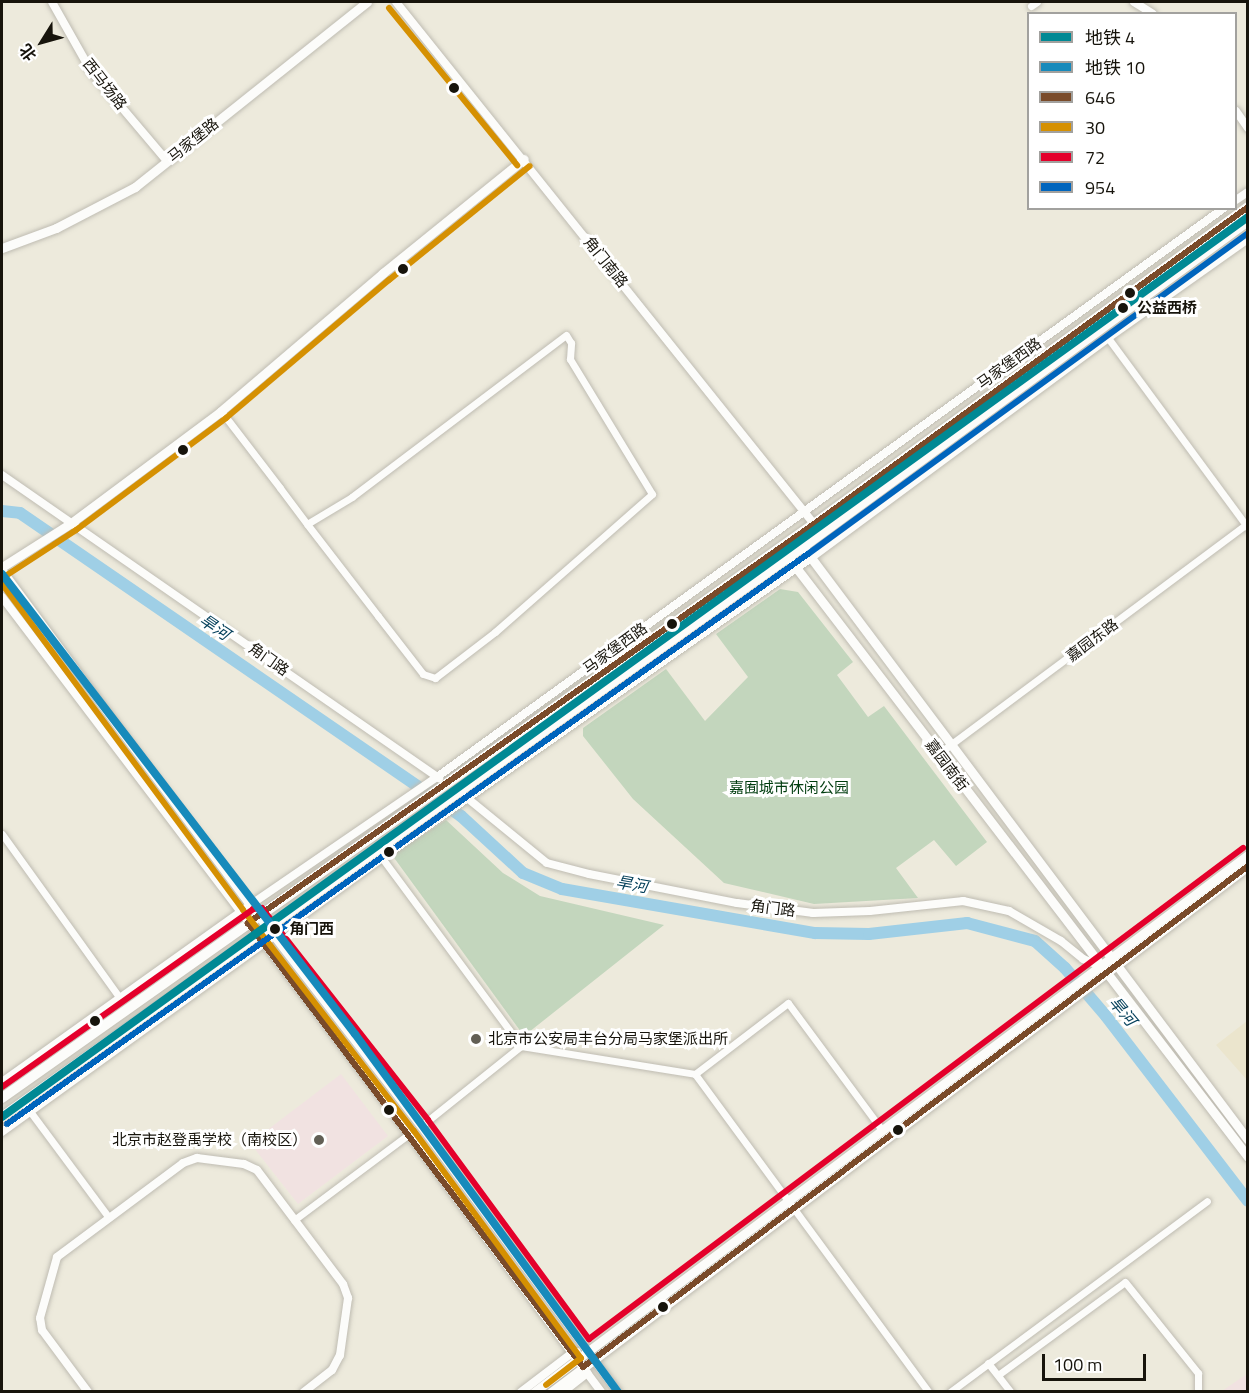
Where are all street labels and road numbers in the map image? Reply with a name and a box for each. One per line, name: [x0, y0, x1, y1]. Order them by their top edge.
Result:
street label: 西马场路: [79, 55, 131, 113]
street label: 马家堡路: [164, 114, 222, 166]
street label: 角门南路: [580, 233, 632, 291]
street label: 马家堡西路: [973, 334, 1045, 392]
street label: 嘉园东路: [1063, 615, 1121, 665]
street label: 马家堡西路: [579, 619, 651, 677]
street label: 角门路: [245, 639, 293, 679]
street label: 嘉园南街: [922, 736, 972, 794]
street label: 角门路: [750, 896, 796, 920]

